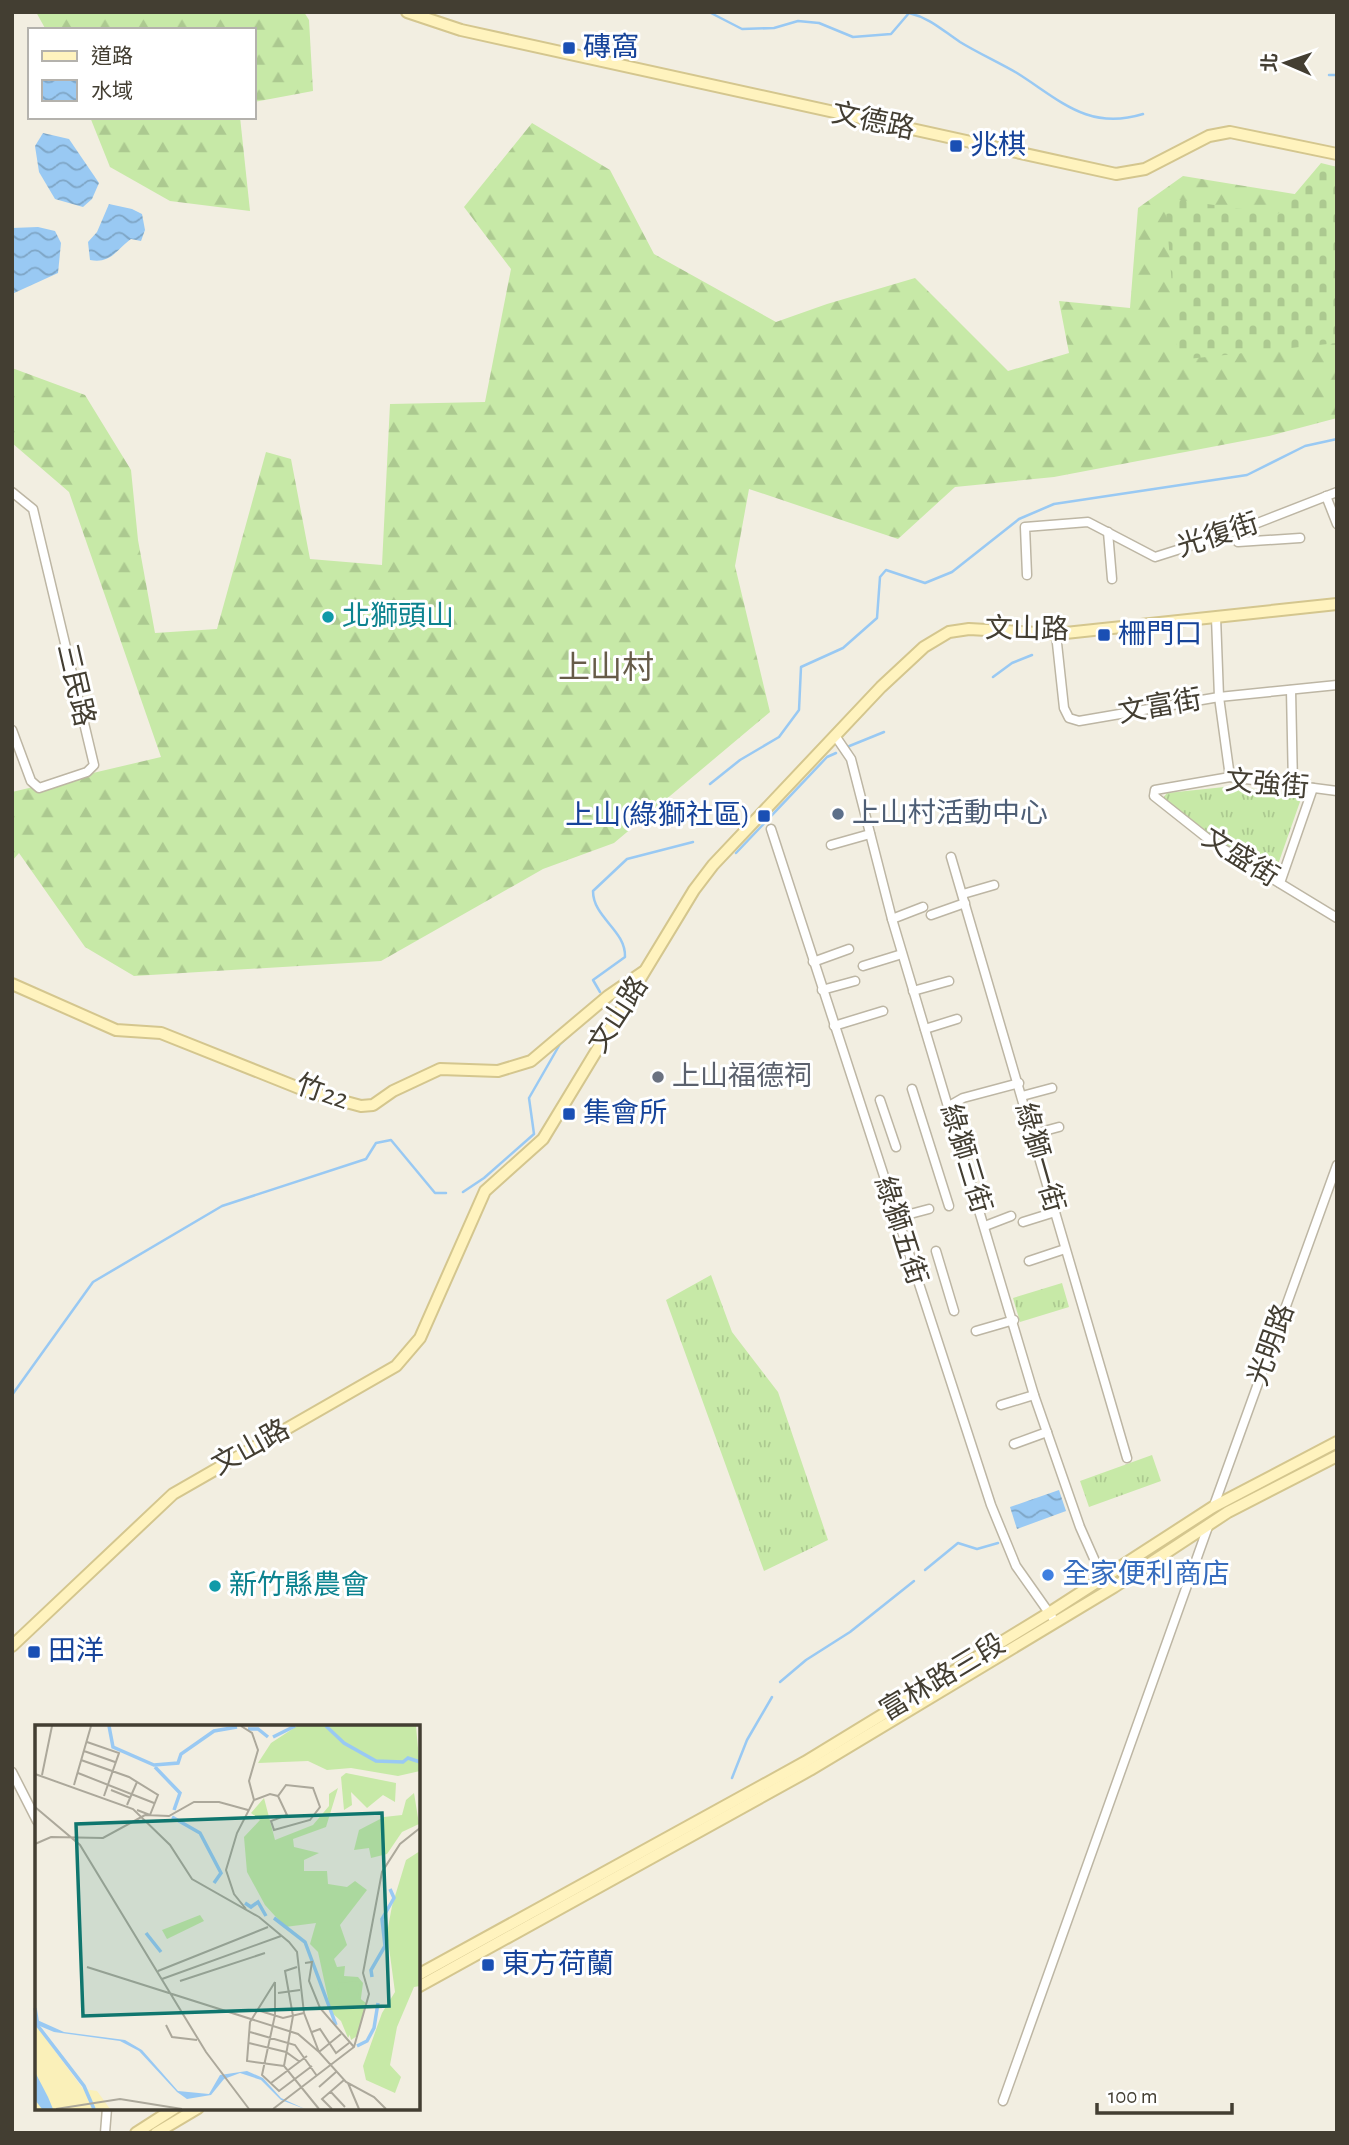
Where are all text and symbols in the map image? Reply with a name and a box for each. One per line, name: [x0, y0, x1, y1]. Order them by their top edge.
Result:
legend: [28, 28, 256, 119]
north arrow: [1251, 28, 1321, 98]
place label: 磚窩: [583, 32, 639, 62]
marker: 磚窩: [561, 40, 577, 56]
text: 道路: [91, 45, 133, 67]
text: 北: [1260, 53, 1280, 72]
text: 水域: [91, 80, 133, 102]
street label: 文德路: [829, 98, 917, 144]
place label: 兆棋: [970, 130, 1026, 160]
marker: 兆棋: [948, 138, 964, 154]
street label: 光復街: [1173, 508, 1262, 562]
place label: 北獅頭山: [342, 601, 454, 631]
marker: 北獅頭山: [320, 609, 336, 625]
street label: 文山路: [985, 613, 1069, 645]
place label: 柵門口: [1118, 619, 1202, 649]
marker: 柵門口: [1096, 627, 1112, 643]
street label: 三民路: [52, 640, 100, 729]
district label: 上山村: [558, 651, 654, 684]
street label: 文富街: [1116, 684, 1204, 728]
street label: 文強街: [1224, 765, 1310, 803]
place label: 上山村活動中心: [852, 798, 1048, 828]
place label: 上山(綠獅社區): [565, 800, 750, 830]
marker: 上山村活動中心: [830, 806, 846, 822]
marker: 上山(綠獅社區): [756, 808, 772, 824]
street label: 文盛街: [1197, 822, 1284, 892]
street label: 文山路: [583, 971, 654, 1058]
place label: 上山福德祠: [672, 1061, 812, 1091]
street label: 竹22: [292, 1069, 352, 1115]
marker: 上山福德祠: [650, 1069, 666, 1085]
place label: 集會所: [583, 1098, 667, 1128]
street label: 綠獅一街: [1010, 1100, 1070, 1216]
street label: 綠獅三街: [935, 1101, 997, 1217]
marker: 集會所: [561, 1106, 577, 1122]
street label: 綠獅五街: [869, 1173, 933, 1289]
street label: 光明路: [1243, 1300, 1300, 1389]
street label: 文山路: [207, 1414, 295, 1481]
place label: 全家便利商店: [1062, 1559, 1230, 1589]
marker: 全家便利商店: [1040, 1567, 1056, 1583]
place label: 新竹縣農會: [229, 1570, 369, 1600]
marker: 新竹縣農會: [207, 1578, 223, 1594]
street label: 富林路三段: [875, 1628, 1010, 1726]
place label: 田洋: [48, 1636, 104, 1666]
marker: 田洋: [26, 1644, 42, 1660]
inset map: [35, 1725, 420, 2110]
place label: 東方荷蘭: [502, 1949, 614, 1979]
marker: 東方荷蘭: [480, 1957, 496, 1973]
scale bar: [1097, 2072, 1232, 2116]
text: 100 m: [1108, 2086, 1158, 2107]

